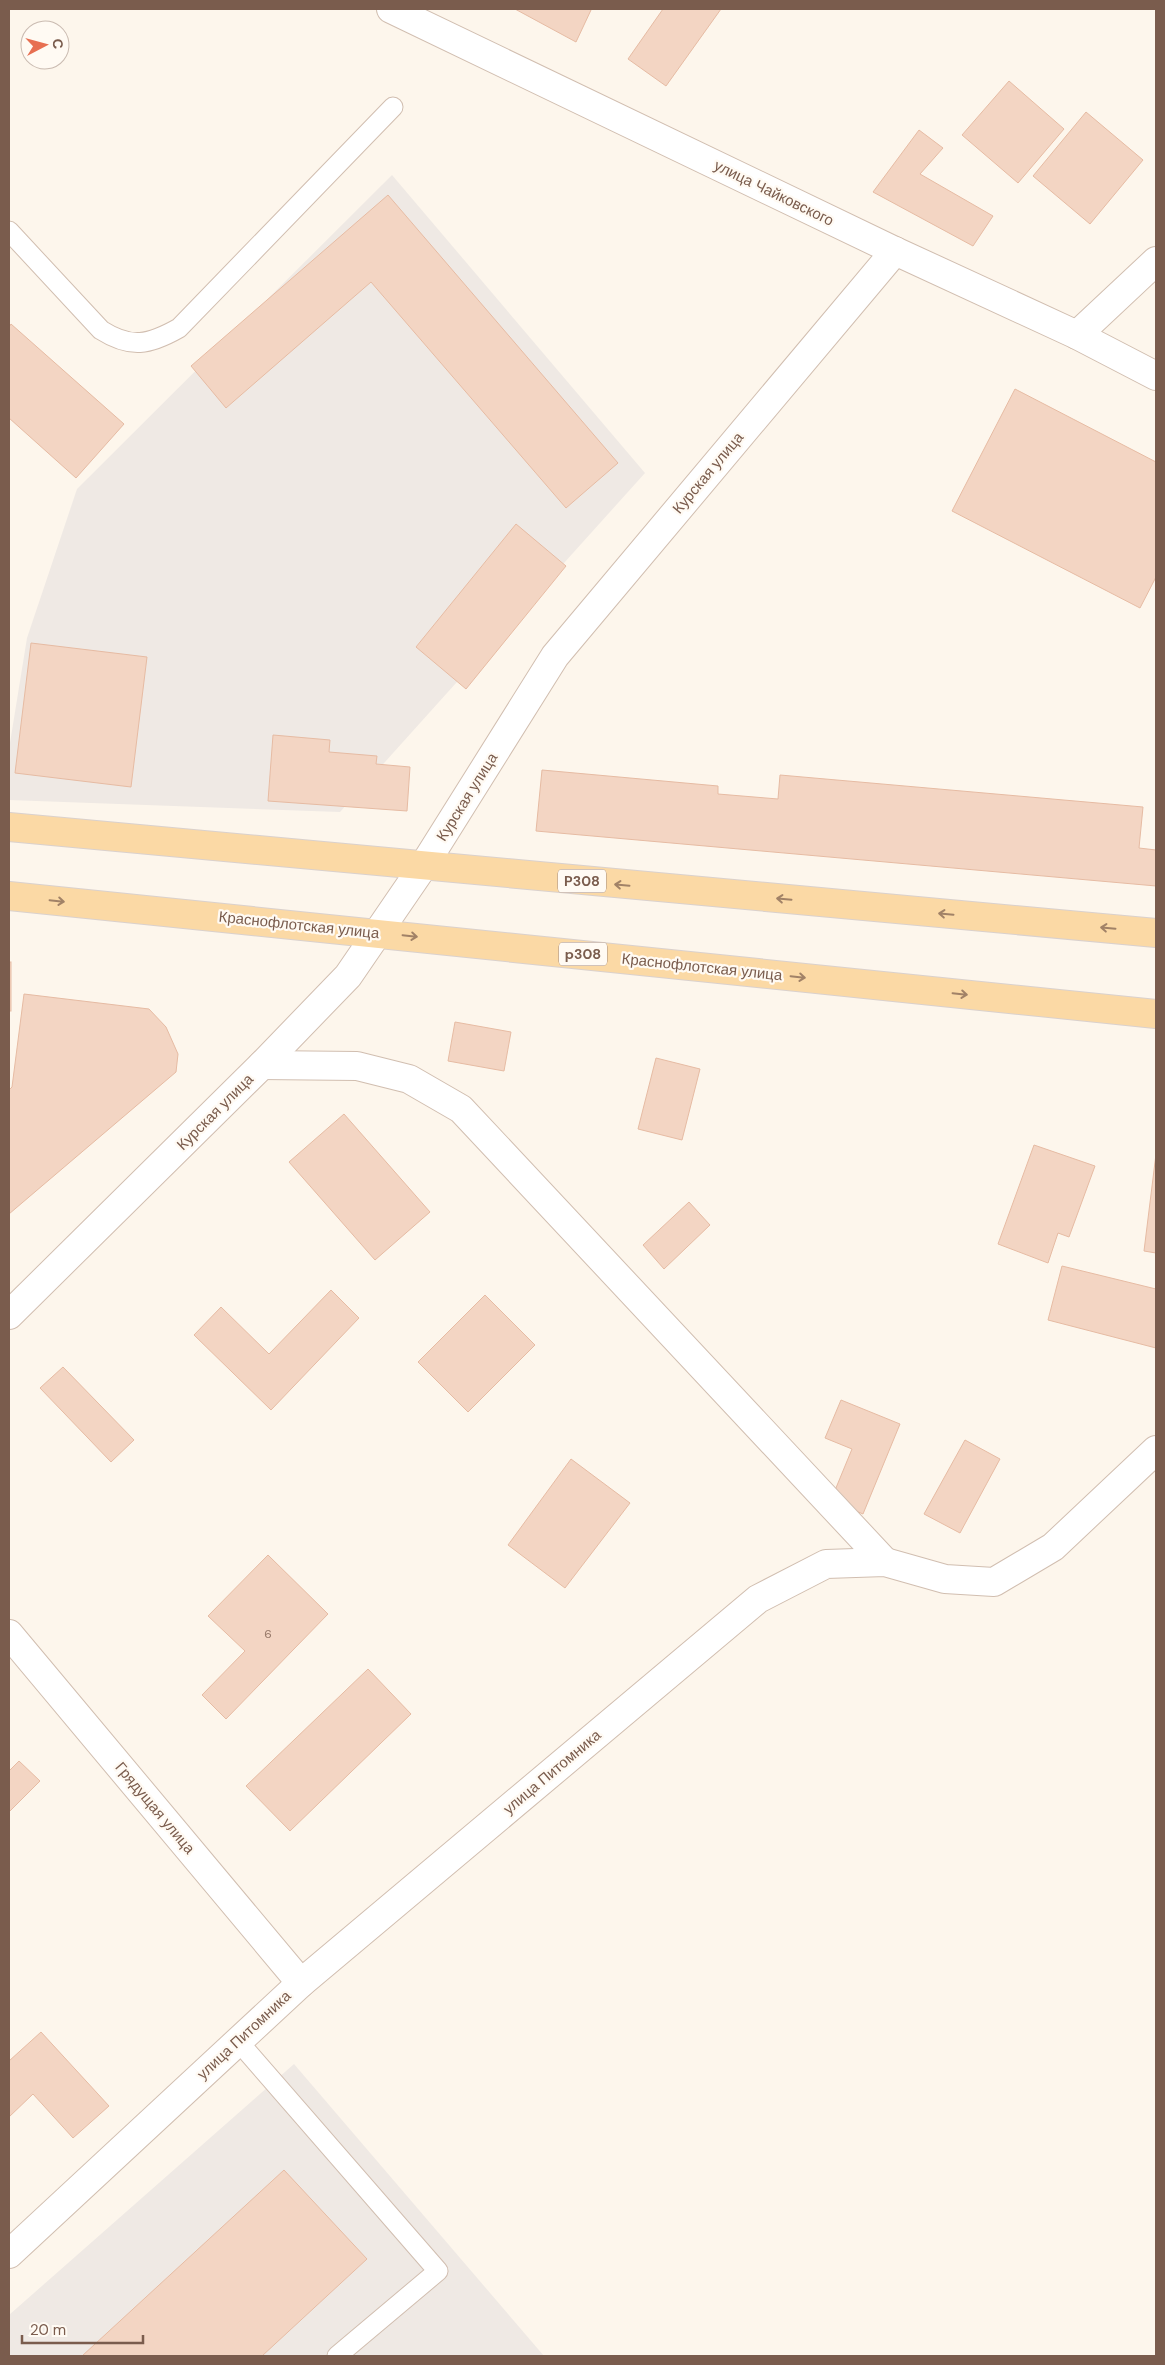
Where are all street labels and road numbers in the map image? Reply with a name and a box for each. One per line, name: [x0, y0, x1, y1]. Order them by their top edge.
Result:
street label: улица Чайковского: [711, 155, 837, 231]
street label: Курская улица: [668, 428, 748, 518]
street label: Курская улица: [432, 749, 502, 845]
road number: P308: [558, 869, 606, 892]
street label: Краснофлотская улица: [218, 907, 381, 943]
road number: p308: [559, 942, 607, 966]
street label: Краснофлотская улица: [621, 949, 784, 985]
street label: Курская улица: [172, 1069, 258, 1155]
street label: улица Питомника: [499, 1725, 606, 1819]
street label: Грядущая улица: [111, 1758, 200, 1859]
street label: улица Питомника: [193, 1986, 296, 2084]

